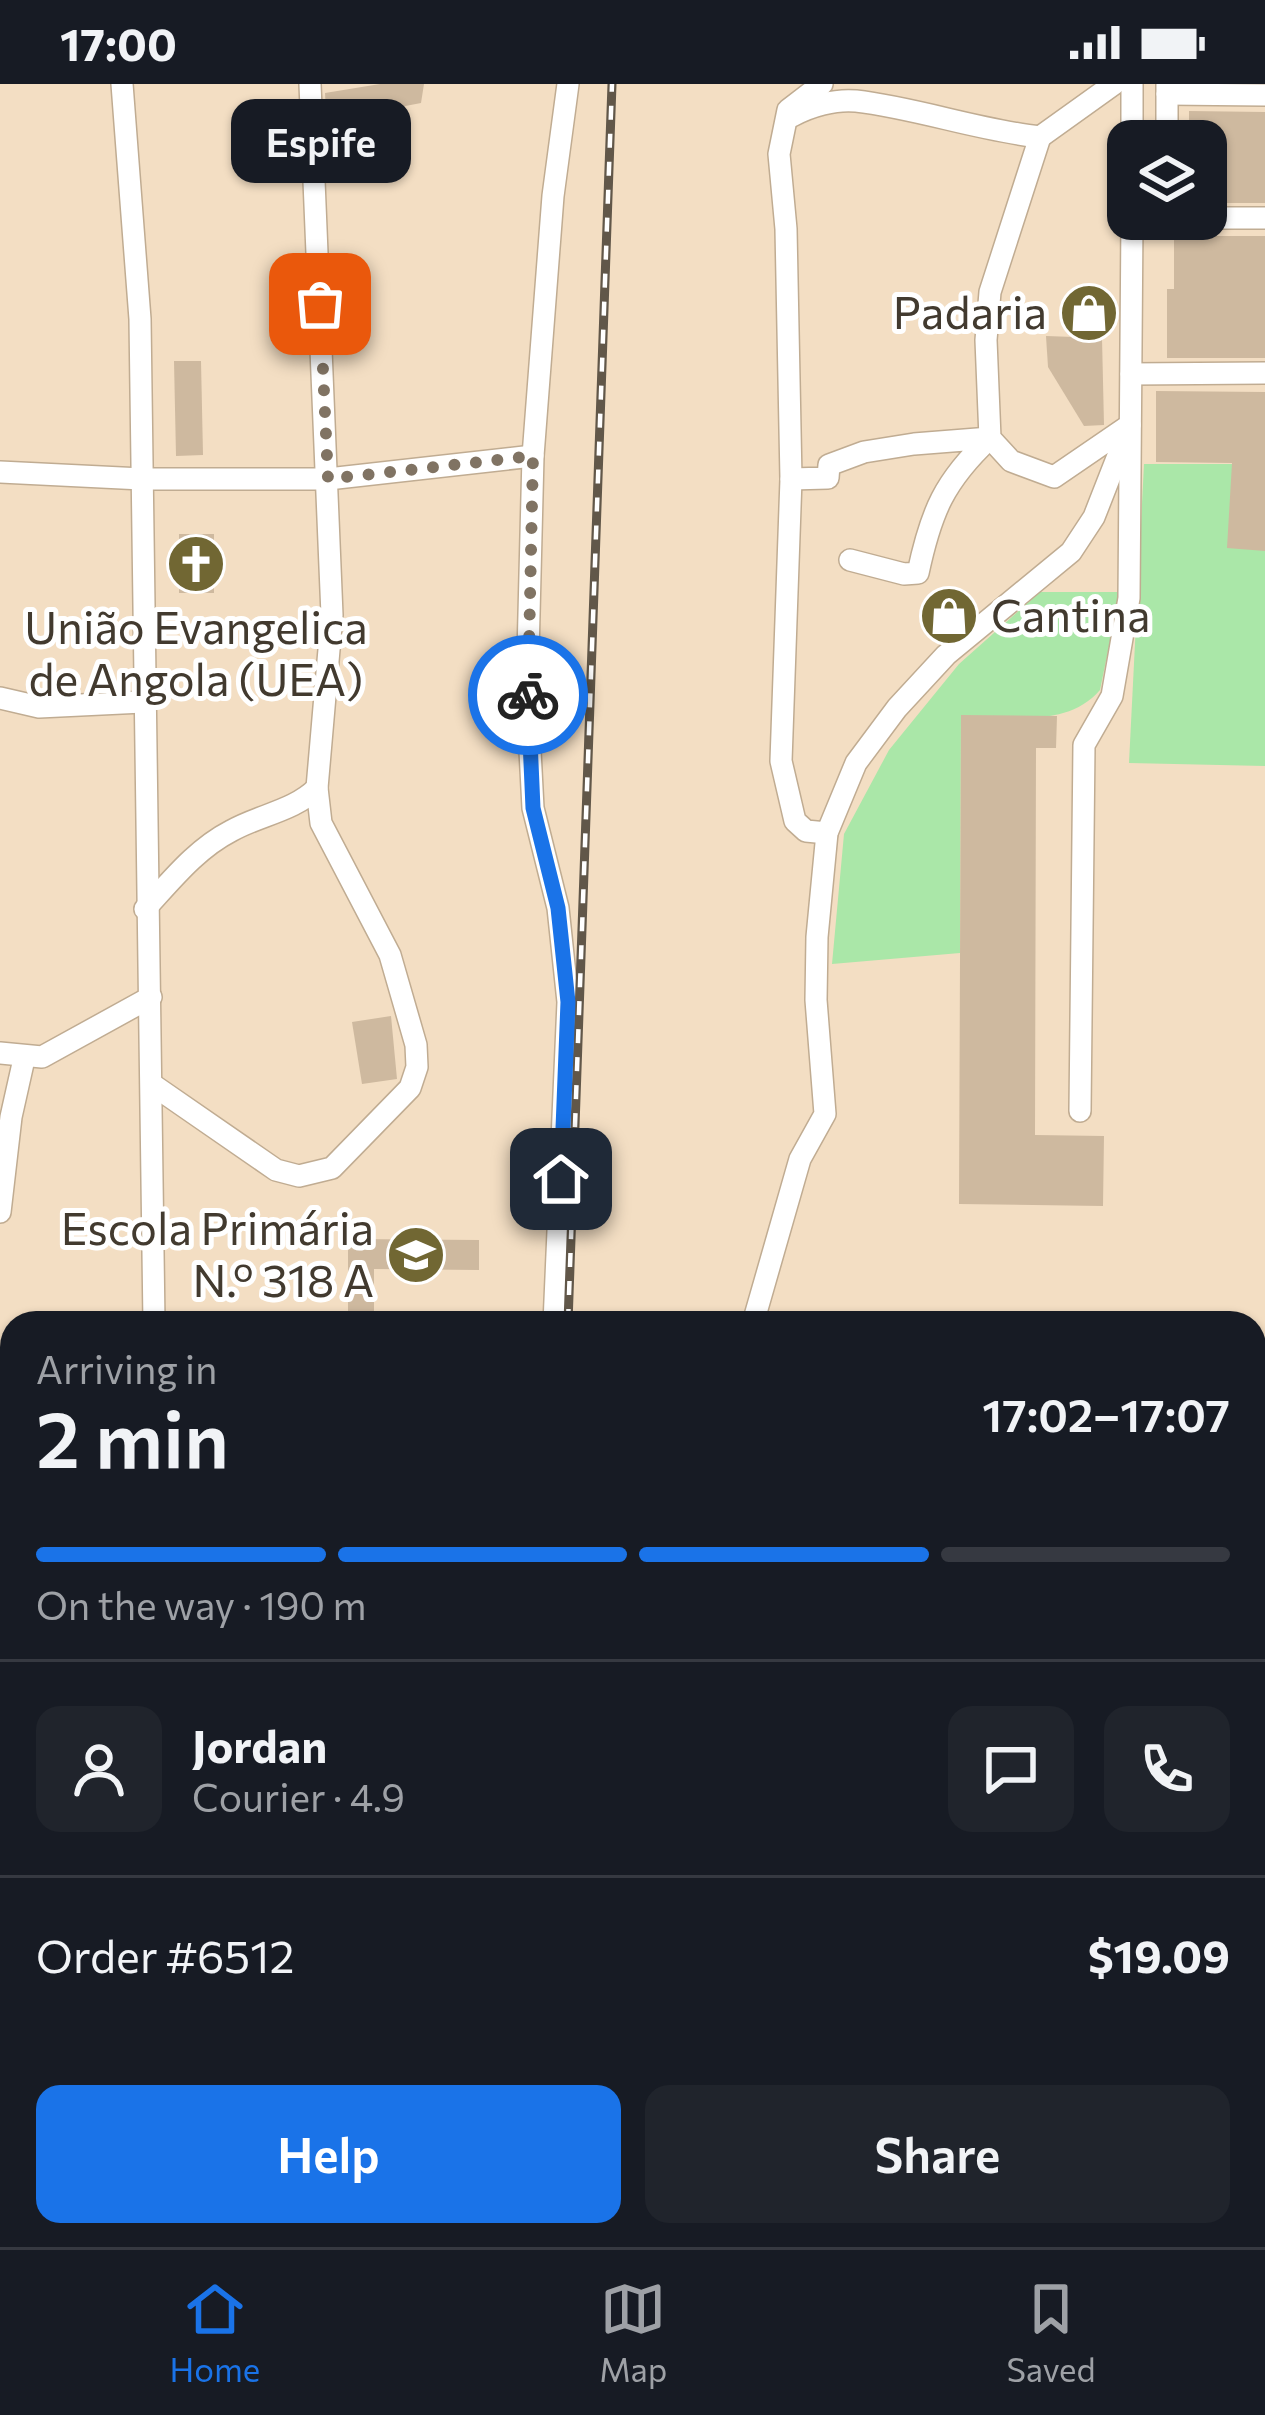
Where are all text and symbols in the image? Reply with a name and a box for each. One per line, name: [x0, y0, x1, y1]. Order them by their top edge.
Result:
text: 17:00: [60, 15, 177, 70]
callout: Espife: [230, 100, 410, 184]
text: Espife: [266, 117, 376, 165]
map controls: [1107, 120, 1227, 240]
button: layers: [1107, 120, 1227, 240]
pin: [269, 253, 371, 355]
icon: bag: [287, 271, 353, 337]
shop icon: Padaria: [1058, 282, 1120, 344]
place label: Padaria: [893, 283, 1047, 338]
church icon: União Evangelica de Angola (UEA): [165, 533, 227, 595]
shop icon: Cantina: [918, 585, 980, 647]
place label: Cantina: [991, 586, 1150, 641]
place label: União Evangelica de Angola (UEA): [24, 598, 368, 705]
courier: [468, 635, 588, 755]
icon: bike: [495, 662, 561, 728]
pin: [510, 1128, 612, 1230]
icon: home: [528, 1146, 594, 1212]
place label: Escola Primária N.º 318 A: [61, 1199, 374, 1306]
school or university icon: Escola Primária N.º 318 A: [385, 1224, 447, 1286]
text: Arriving in: [36, 1344, 217, 1392]
text: 17:02–17:07: [982, 1386, 1230, 1441]
text: 2 min: [36, 1389, 229, 1484]
text: On the way · 190 m: [36, 1580, 366, 1628]
button: person: [36, 1706, 162, 1832]
button: chat: [948, 1706, 1074, 1832]
button: phone: [1104, 1706, 1230, 1832]
text: Jordan: [192, 1717, 327, 1772]
text: Courier · 4.9: [192, 1772, 405, 1820]
text: Order #6512: [36, 1927, 294, 1982]
text: $19.09: [1088, 1927, 1230, 1982]
button: Help: [36, 2085, 621, 2223]
button: Share: [645, 2085, 1230, 2223]
tab: Home: [170, 2276, 260, 2389]
tab: Map: [599, 2276, 667, 2389]
tab: Saved: [1006, 2276, 1095, 2389]

